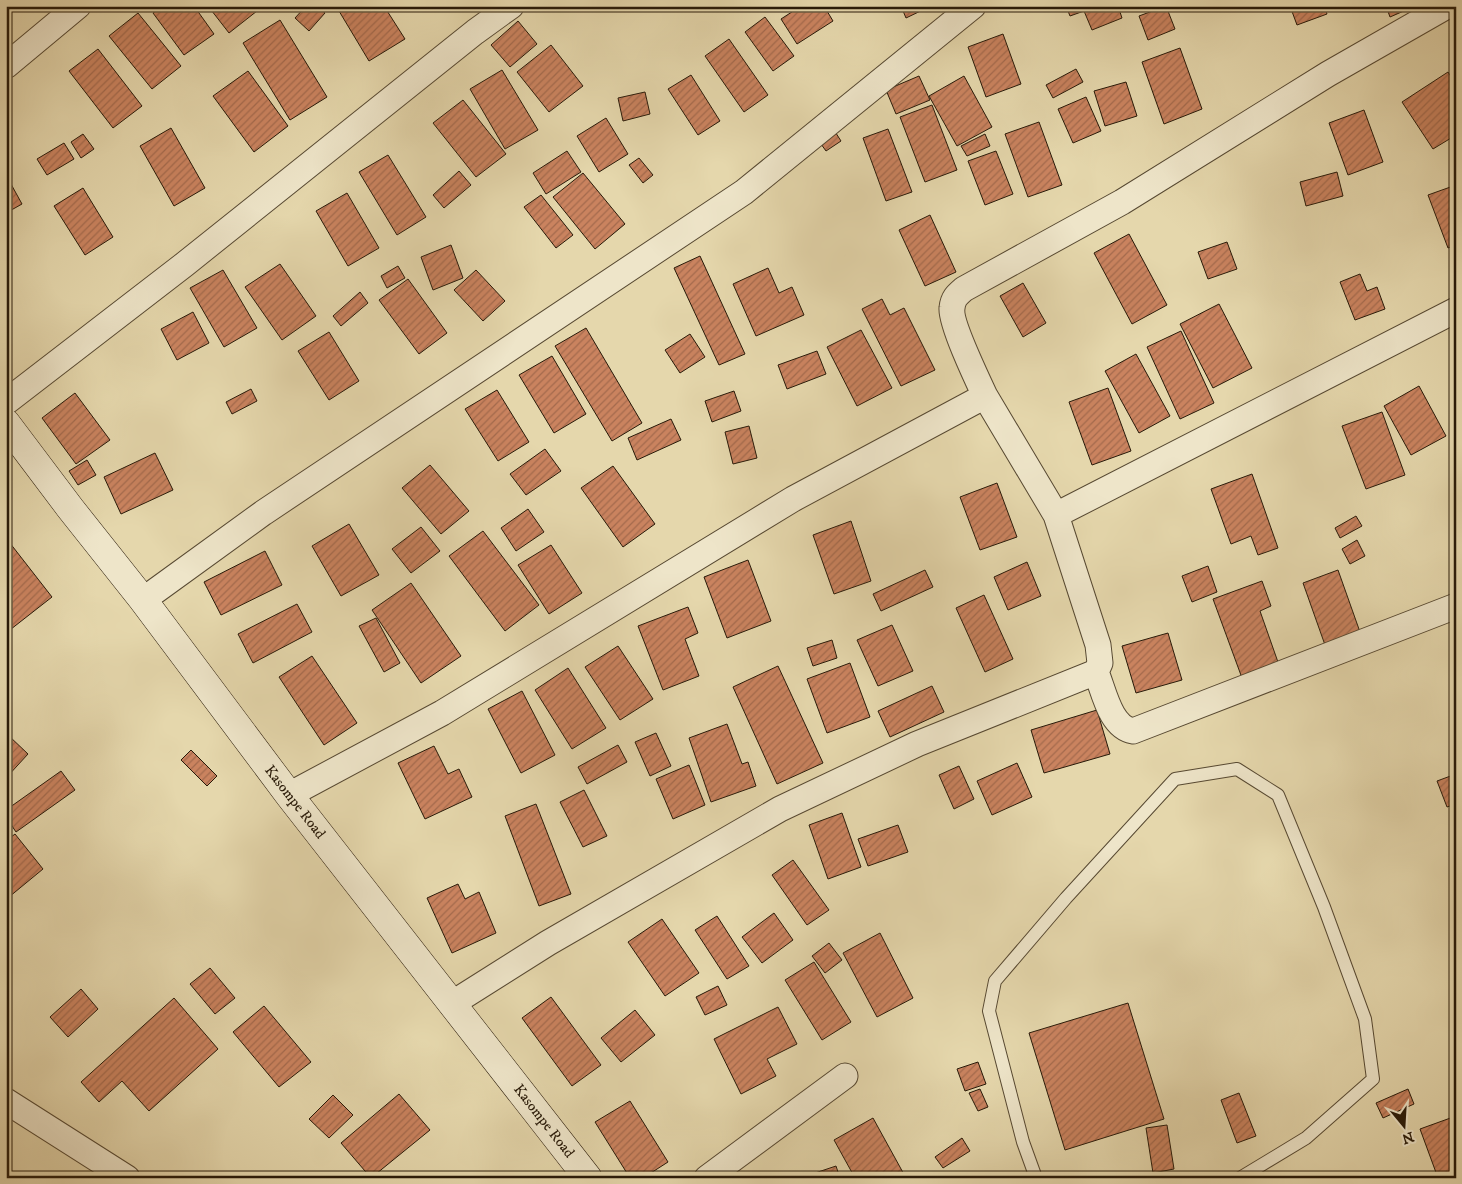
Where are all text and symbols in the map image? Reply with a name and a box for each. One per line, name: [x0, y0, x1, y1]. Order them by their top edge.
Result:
street label: Kasompe Road: [260, 761, 330, 843]
street label: Kasompe Road: [509, 1080, 579, 1162]
north arrow: [1380, 1102, 1430, 1152]
text: N: [1399, 1127, 1416, 1148]

